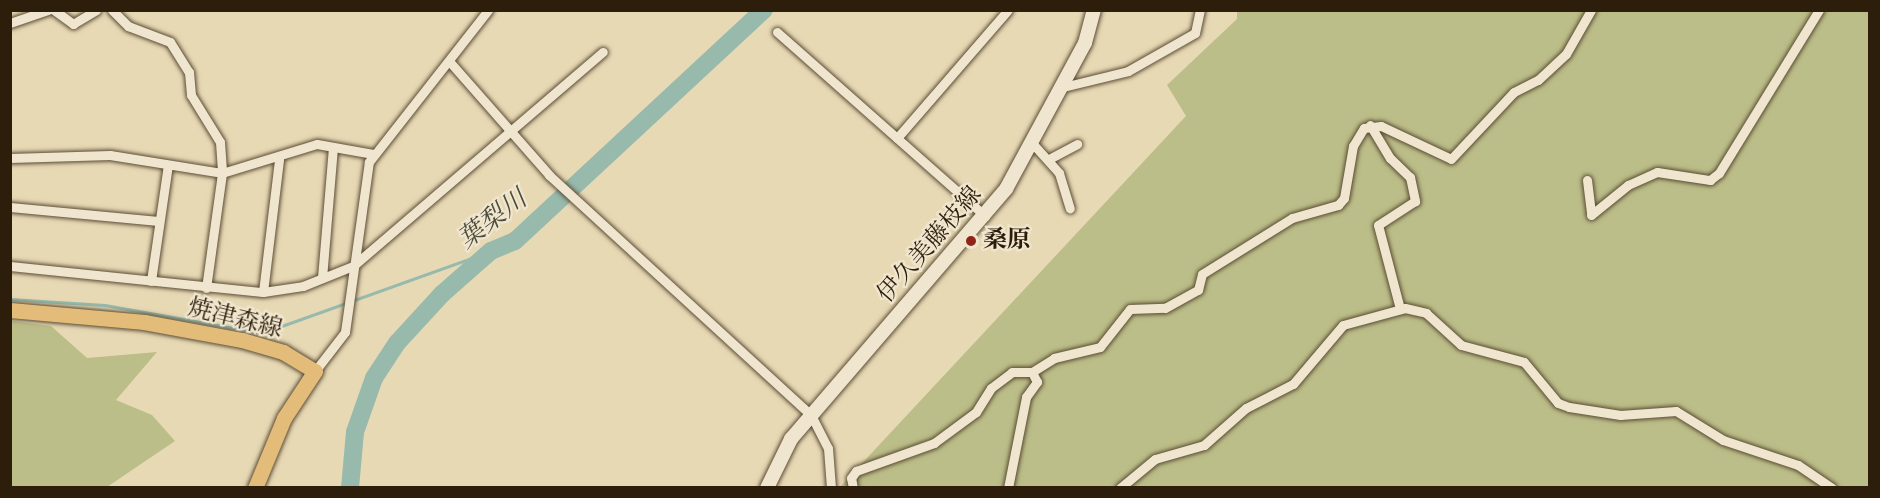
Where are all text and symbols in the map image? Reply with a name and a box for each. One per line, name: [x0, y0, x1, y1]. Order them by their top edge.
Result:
street label: 伊久美藤枝線: [872, 181, 988, 309]
water label: 葉梨川: [452, 184, 534, 256]
place label: 桑原: [983, 227, 1031, 255]
marker: 桑原: [964, 234, 978, 248]
street label: 焼津森線: [185, 293, 285, 345]

